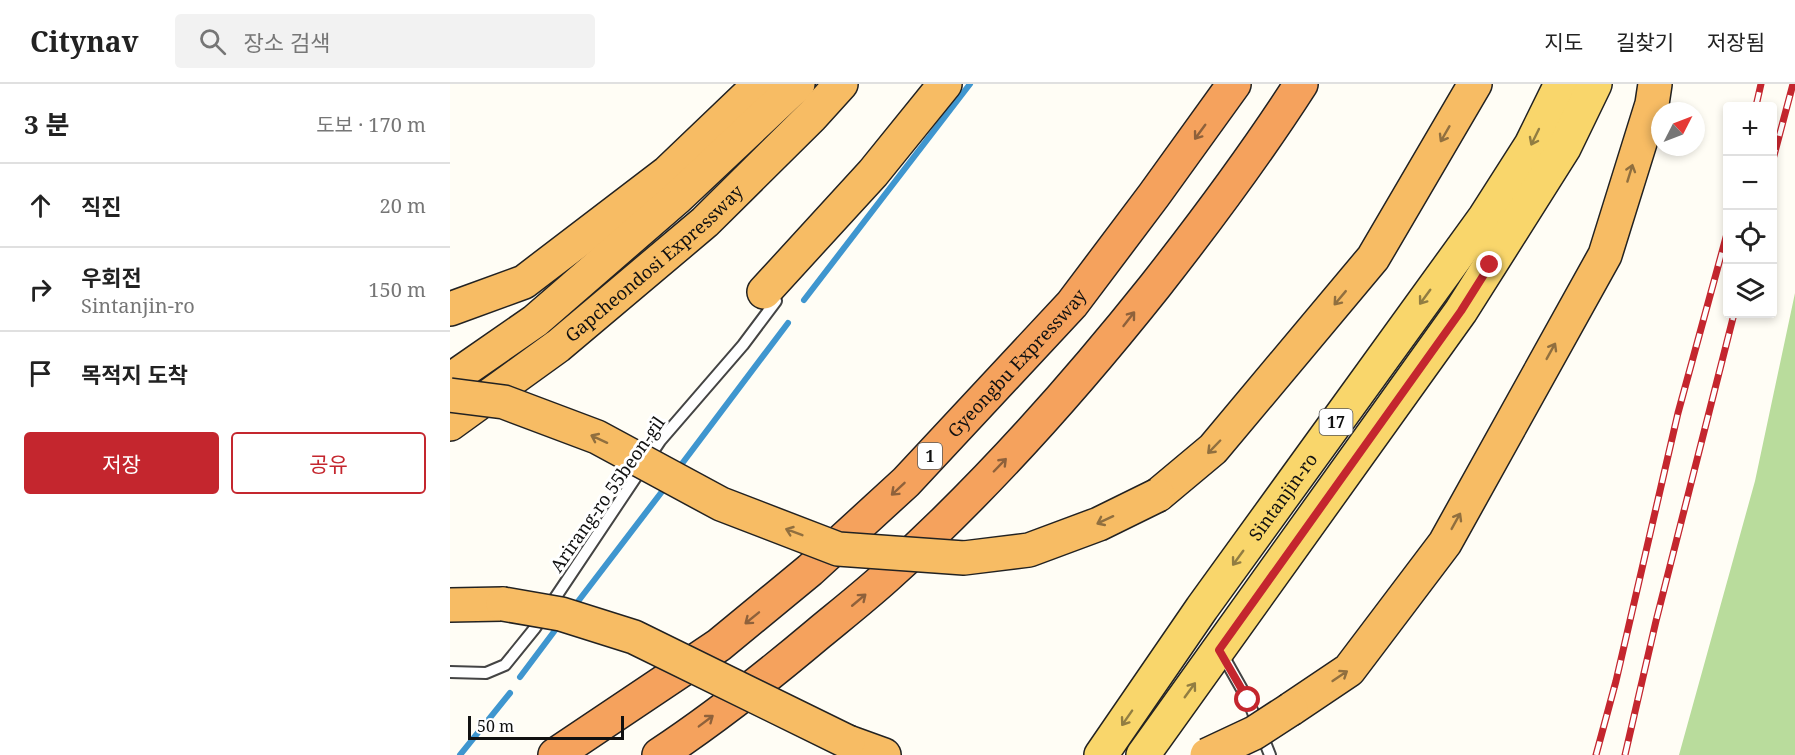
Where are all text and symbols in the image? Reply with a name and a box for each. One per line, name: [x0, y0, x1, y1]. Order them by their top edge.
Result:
search box: [175, 14, 595, 68]
text: Citynav: [30, 22, 139, 60]
icon: search: [196, 25, 229, 58]
text: 장소 검색: [244, 27, 330, 57]
text: 지도: [1544, 28, 1583, 56]
text: 길찾기: [1616, 28, 1674, 56]
text: 저장됨: [1707, 28, 1765, 56]
north arrow: [1651, 102, 1705, 156]
map controls: [1723, 102, 1777, 318]
button: +: [1723, 102, 1777, 156]
text: 3 분: [24, 106, 69, 142]
text: 도보 · 170 m: [316, 111, 426, 138]
one-way arrow: [1193, 123, 1206, 139]
one-way arrow: [1439, 125, 1450, 143]
one-way arrow: [1529, 127, 1541, 145]
button: −: [1723, 156, 1777, 210]
one-way arrow: [1625, 164, 1636, 183]
street label: Gapcheondosi Expressway: [560, 179, 749, 347]
icon: ahead: [24, 189, 57, 222]
text: 직진: [81, 191, 121, 221]
text: 20 m: [380, 192, 426, 219]
button: locate: [1723, 210, 1777, 264]
route end: [1476, 251, 1502, 277]
text: 우회전: [81, 262, 142, 292]
button: layers: [1723, 264, 1777, 318]
icon: right: [24, 273, 57, 306]
text: 150 m: [368, 276, 426, 303]
street label: Gyeongbu Expressway: [942, 283, 1092, 442]
one-way arrow: [1419, 289, 1431, 305]
one-way arrow: [1333, 290, 1346, 306]
text: Sintanjin-ro: [81, 292, 195, 319]
one-way arrow: [1122, 311, 1135, 327]
one-way arrow: [1545, 343, 1557, 360]
icon: arrive: [24, 357, 57, 390]
text: 목적지 도착: [81, 359, 188, 389]
road number: 17: [1320, 409, 1352, 435]
street label: Arirang-ro 55beon-gil: [544, 411, 670, 577]
button: 저장: [24, 432, 219, 494]
button: 공유: [231, 432, 426, 494]
one-way arrow: [591, 432, 609, 444]
one-way arrow: [1207, 439, 1221, 454]
road number: 1: [918, 443, 942, 469]
street label: Sintanjin-ro: [1243, 448, 1322, 545]
one-way arrow: [993, 458, 1007, 473]
one-way arrow: [891, 481, 906, 495]
one-way arrow: [1451, 513, 1463, 530]
one-way arrow: [1096, 515, 1114, 527]
one-way arrow: [785, 526, 803, 537]
one-way arrow: [1232, 549, 1244, 566]
one-way arrow: [851, 593, 867, 606]
one-way arrow: [744, 611, 760, 624]
one-way arrow: [1331, 670, 1347, 682]
one-way arrow: [1184, 683, 1196, 699]
route start: [1234, 686, 1260, 712]
one-way arrow: [1121, 710, 1133, 726]
scale bar: [468, 713, 624, 740]
text: 50 m: [477, 715, 514, 737]
one-way arrow: [698, 715, 714, 728]

